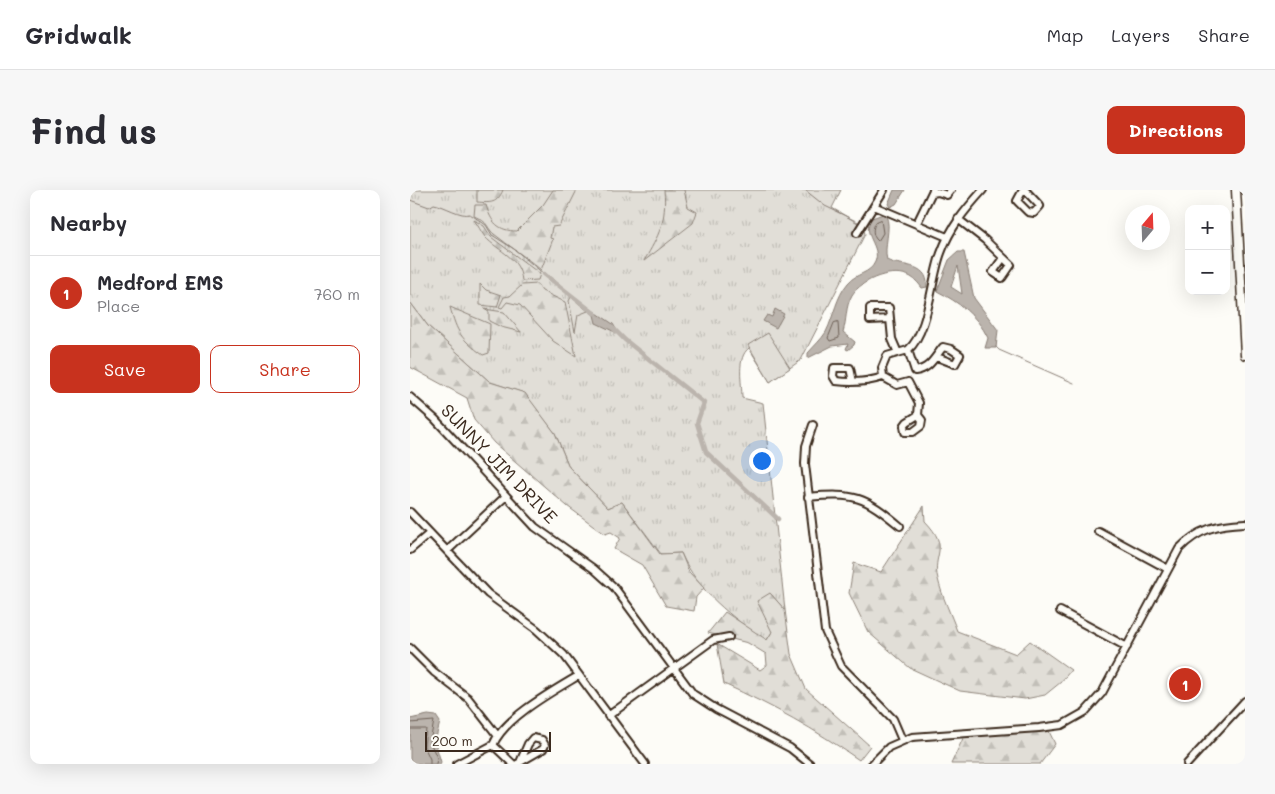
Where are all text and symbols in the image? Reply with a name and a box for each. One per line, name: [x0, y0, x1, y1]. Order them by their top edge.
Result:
text: Gridwalk: [25, 19, 132, 50]
text: Map: [1047, 23, 1083, 47]
text: Layers: [1111, 23, 1170, 47]
text: Share: [1198, 23, 1250, 47]
button: Directions: [1107, 106, 1245, 154]
text: Find us: [30, 107, 157, 153]
north arrow: [1125, 205, 1170, 250]
map controls: [1185, 205, 1230, 295]
button: +: [1185, 205, 1230, 250]
text: Nearby: [50, 209, 127, 236]
button: −: [1185, 250, 1230, 295]
text: Medford EMS: [97, 270, 224, 295]
text: 1: [62, 283, 70, 304]
text: 760 m: [314, 283, 360, 304]
text: Place: [97, 295, 140, 316]
button: Save: [50, 345, 200, 393]
button: Share: [210, 345, 360, 393]
street label: SUNNY JIM DRIVE: [436, 398, 563, 528]
your location: [749, 448, 775, 474]
pin: 1: [1169, 665, 1201, 703]
scale bar: [425, 729, 551, 752]
text: 200 m: [432, 731, 473, 750]

